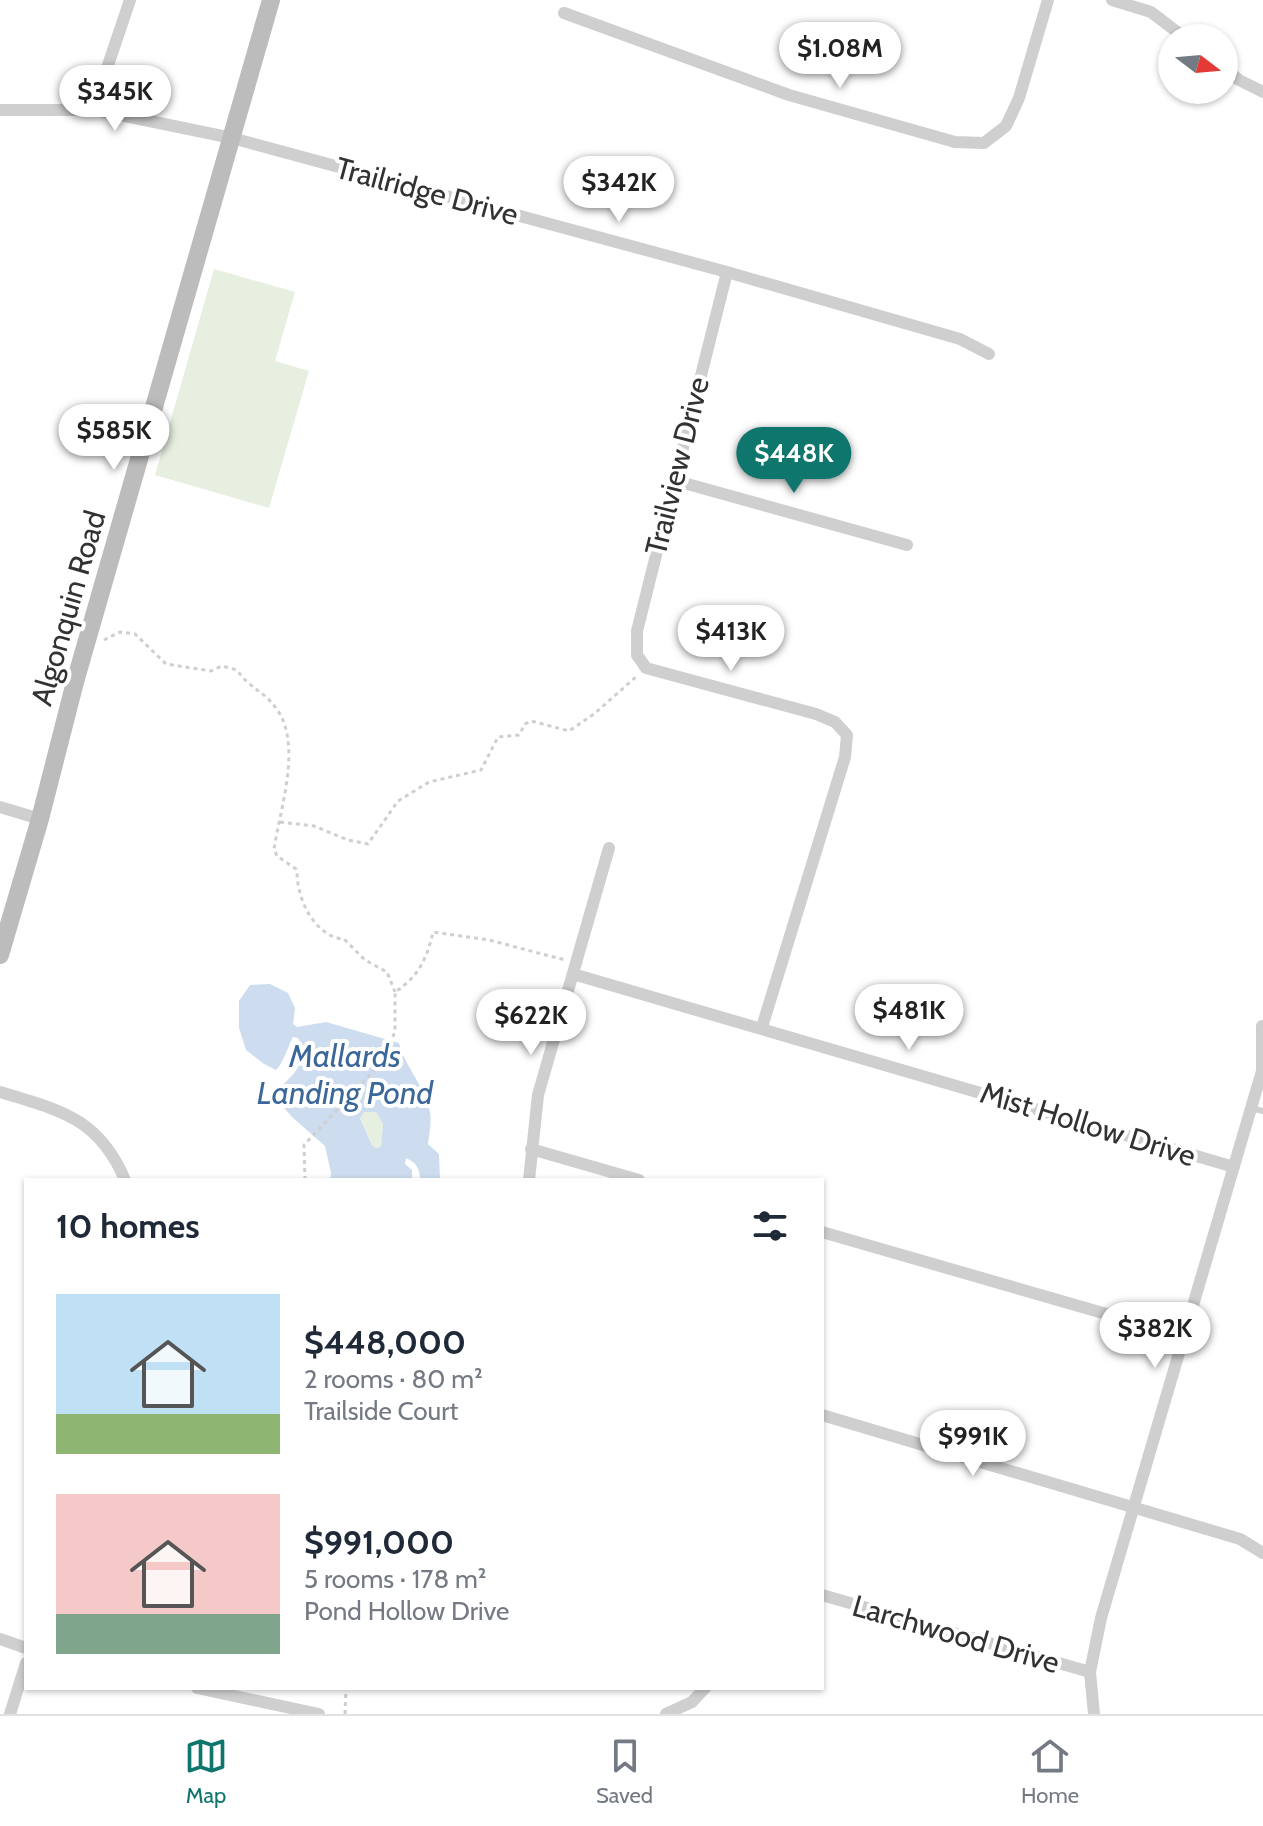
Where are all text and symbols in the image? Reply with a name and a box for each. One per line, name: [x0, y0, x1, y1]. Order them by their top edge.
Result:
pin: $1.08M: [775, 22, 905, 90]
north arrow: [1158, 24, 1238, 104]
map controls: [1158, 24, 1238, 104]
text: $1.08M: [797, 32, 883, 64]
pin: $345K: [59, 65, 171, 133]
text: $345K: [77, 75, 153, 107]
street label: Trailridge Drive: [332, 149, 522, 233]
pin: $342K: [563, 156, 675, 224]
text: $342K: [581, 166, 657, 198]
street label: Trailview Drive: [637, 373, 717, 559]
pin: $585K: [58, 404, 170, 472]
text: $585K: [76, 414, 152, 446]
pin: $448K: [738, 427, 850, 495]
text: $448K: [754, 437, 834, 469]
street label: Algonquin Road: [23, 506, 113, 710]
pin: $413K: [675, 605, 787, 673]
text: $413K: [696, 615, 766, 647]
pin: $481K: [853, 984, 965, 1052]
pin: $622K: [475, 989, 587, 1057]
text: $481K: [873, 994, 945, 1026]
text: $622K: [494, 999, 568, 1031]
water label: Mallards Landing Pond: [257, 1036, 435, 1112]
street label: Mist Hollow Drive: [976, 1074, 1200, 1174]
icon: filters: [748, 1204, 792, 1248]
text: 10 homes: [56, 1205, 200, 1247]
pin: $382K: [1099, 1302, 1211, 1370]
text: $382K: [1118, 1312, 1192, 1344]
text: $448,000: [304, 1321, 466, 1363]
icon: home: [120, 1326, 216, 1422]
text: 2 rooms · 80 m²: [304, 1363, 483, 1395]
text: Trailside Court: [304, 1395, 458, 1427]
pin: $991K: [917, 1410, 1029, 1478]
text: $991K: [938, 1420, 1008, 1452]
text: $991,000: [304, 1521, 454, 1563]
icon: home: [120, 1526, 216, 1622]
text: 5 rooms · 178 m²: [304, 1563, 486, 1595]
street label: Larchwood Drive: [848, 1587, 1064, 1681]
text: Pond Hollow Drive: [304, 1595, 509, 1627]
tab: Map: [184, 1734, 228, 1809]
tab: Saved: [596, 1734, 653, 1809]
tab: Home: [1021, 1734, 1079, 1809]

